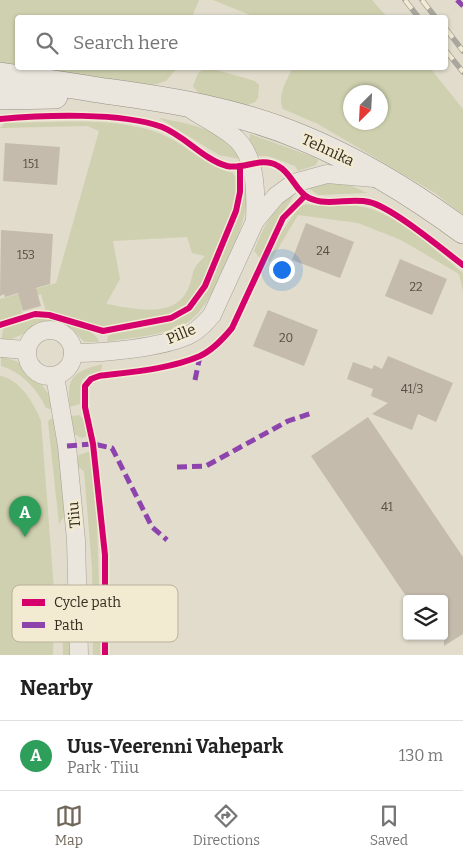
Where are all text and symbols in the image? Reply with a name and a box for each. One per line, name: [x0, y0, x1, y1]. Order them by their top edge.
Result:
search box: [15, 15, 448, 70]
icon: search: [33, 29, 61, 57]
text: Search here: [73, 31, 178, 54]
north arrow: [343, 85, 388, 130]
street label: Tehnika: [299, 130, 357, 170]
house number: 151: [23, 157, 39, 171]
house number: 24: [316, 244, 330, 258]
house number: 153: [17, 248, 35, 262]
your location: [269, 257, 295, 283]
house number: 22: [409, 280, 423, 294]
street label: Pille: [164, 320, 198, 348]
house number: 20: [279, 331, 293, 345]
house number: 41/3: [401, 382, 423, 396]
pin: A: [9, 496, 41, 537]
house number: 41: [381, 500, 393, 514]
street label: Tiiu: [64, 501, 84, 529]
legend: [12, 585, 178, 642]
text: Cycle path: [54, 594, 121, 611]
map controls: [403, 595, 448, 640]
button: layers: [403, 595, 448, 640]
text: Path: [54, 617, 84, 634]
text: Nearby: [20, 675, 93, 701]
text: Uus-Veerenni Vahepark: [67, 735, 283, 758]
text: A: [30, 746, 42, 765]
text: 130 m: [399, 746, 443, 765]
text: Park · Tiiu: [67, 758, 139, 777]
tab: Map: [55, 802, 83, 849]
tab: Directions: [193, 802, 260, 849]
tab: Saved: [370, 802, 408, 849]

